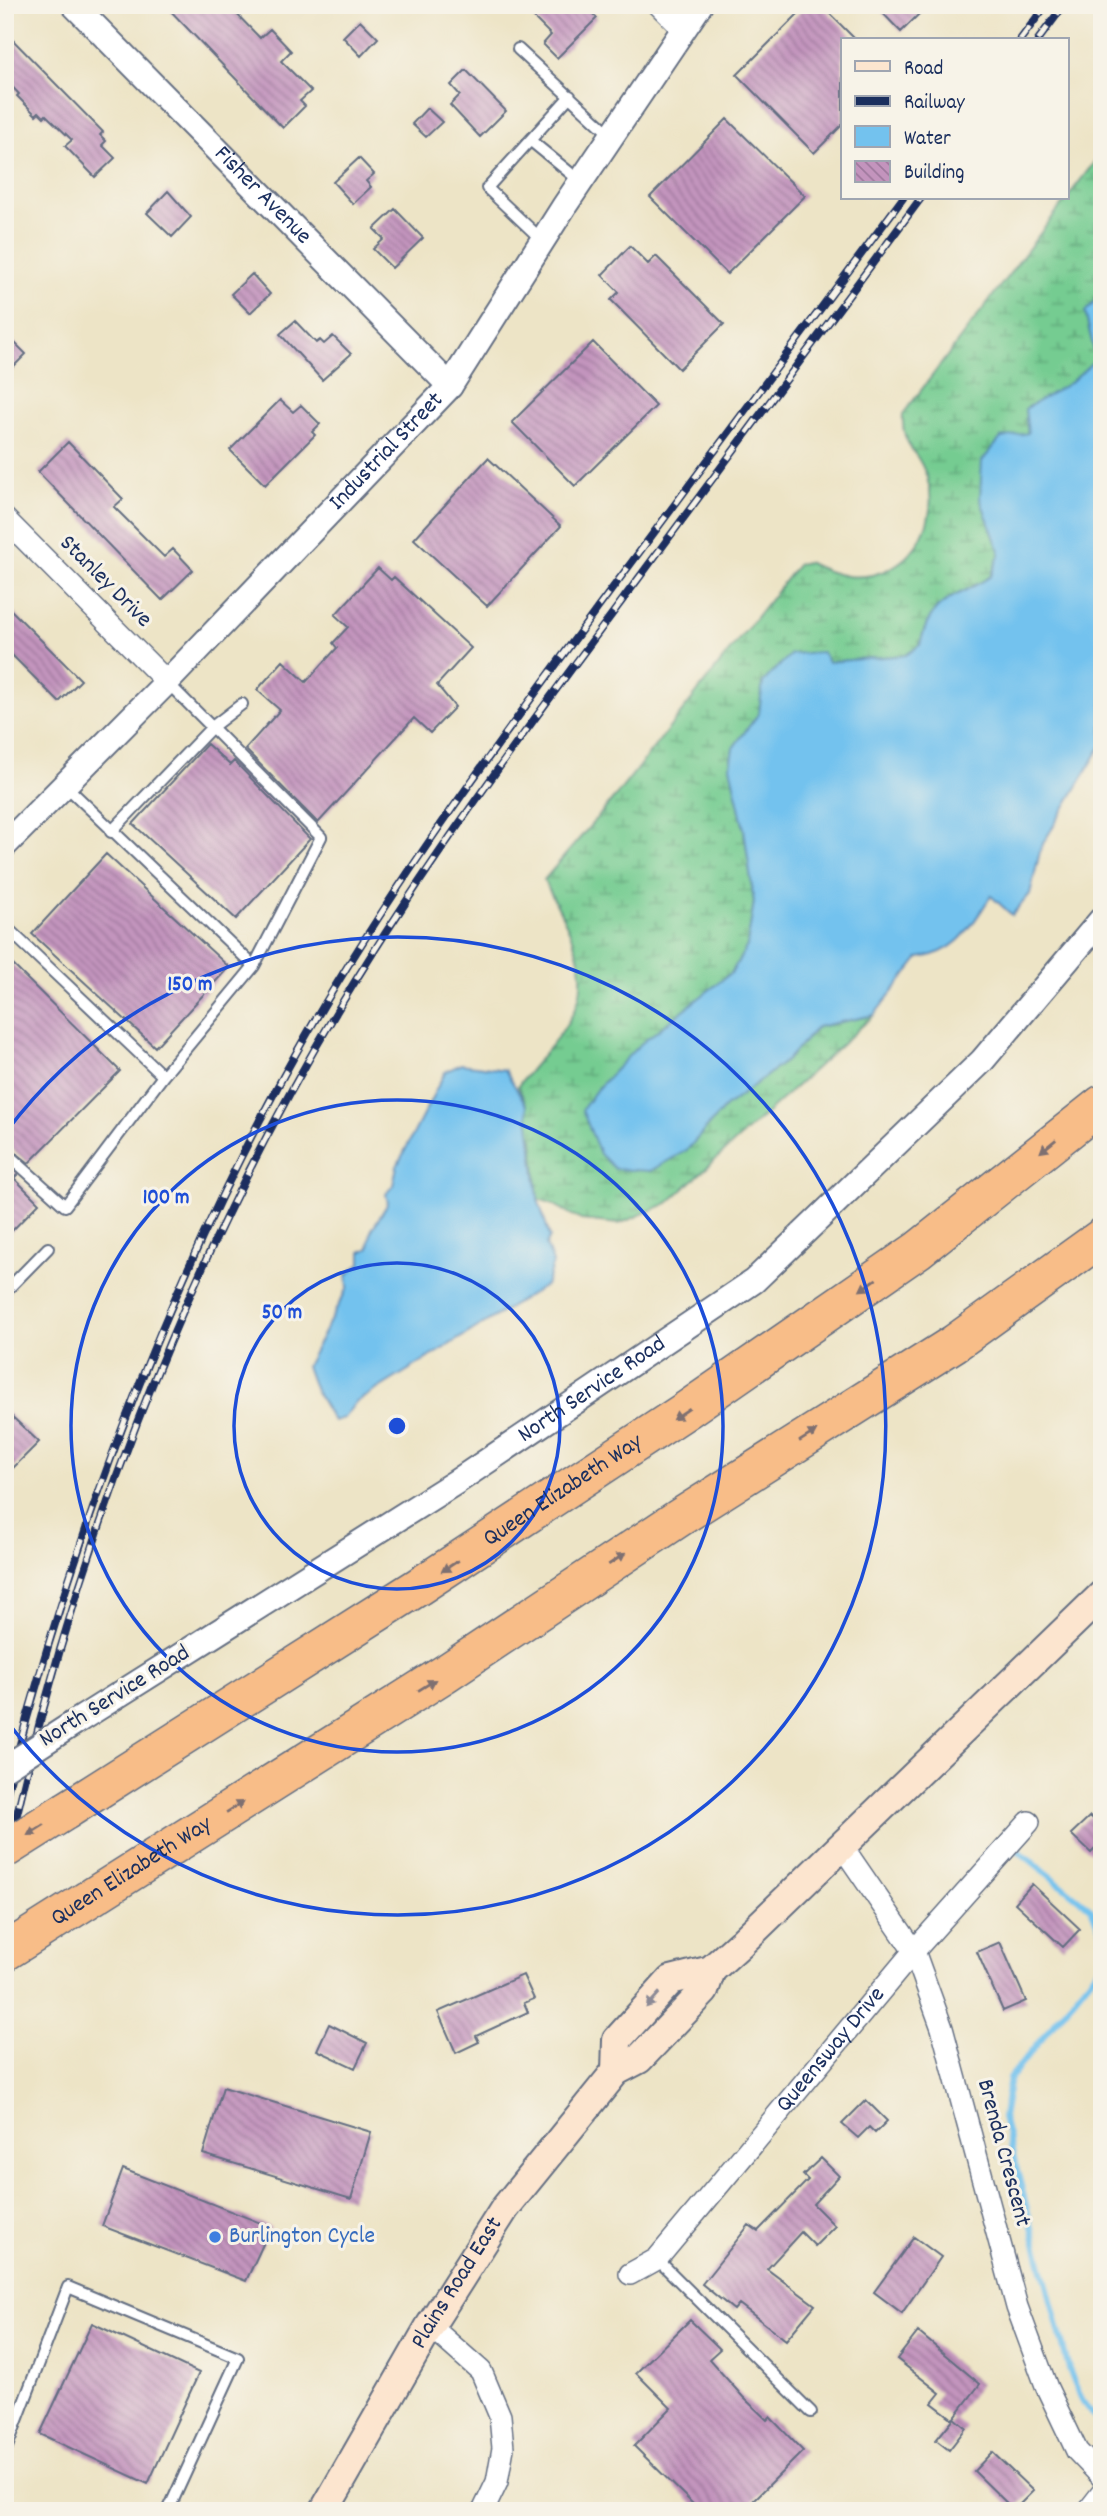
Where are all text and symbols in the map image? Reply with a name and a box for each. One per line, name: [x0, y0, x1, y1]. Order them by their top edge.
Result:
legend: [841, 38, 1068, 200]
text: Road: [904, 55, 943, 85]
text: Railway: [904, 89, 965, 119]
text: Water: [904, 125, 951, 155]
street label: Fisher Avenue: [206, 139, 319, 253]
text: Building: [904, 159, 964, 189]
street label: Industrial Street: [322, 385, 452, 519]
street label: Stanley Drive: [51, 528, 159, 636]
text: 150 m: [167, 971, 213, 1001]
one-way arrow: [1040, 1139, 1058, 1154]
text: 100 m: [143, 1184, 189, 1214]
one-way arrow: [858, 1278, 878, 1291]
text: 50 m: [262, 1299, 302, 1329]
street label: North Service Road: [511, 1328, 673, 1452]
one-way arrow: [671, 1407, 690, 1420]
centre of rings: [385, 1414, 409, 1438]
street label: Queen Elizabeth Way: [477, 1425, 651, 1556]
one-way arrow: [799, 1430, 818, 1443]
one-way arrow: [608, 1552, 626, 1566]
one-way arrow: [441, 1559, 459, 1573]
street label: North Service Road: [33, 1637, 197, 1757]
one-way arrow: [418, 1679, 437, 1692]
one-way arrow: [226, 1800, 245, 1813]
street label: Queen Elizabeth Way: [45, 1807, 220, 1936]
one-way arrow: [26, 1823, 46, 1836]
street label: Queensway Drive: [769, 1980, 894, 2120]
one-way arrow: [645, 1991, 661, 2008]
street label: Brenda Crescent: [967, 2075, 1039, 2231]
street label: Plains Road East: [403, 2210, 512, 2356]
place label: Burlington Cycle: [229, 2220, 375, 2254]
marker: Burlington Cycle: [207, 2229, 223, 2245]

